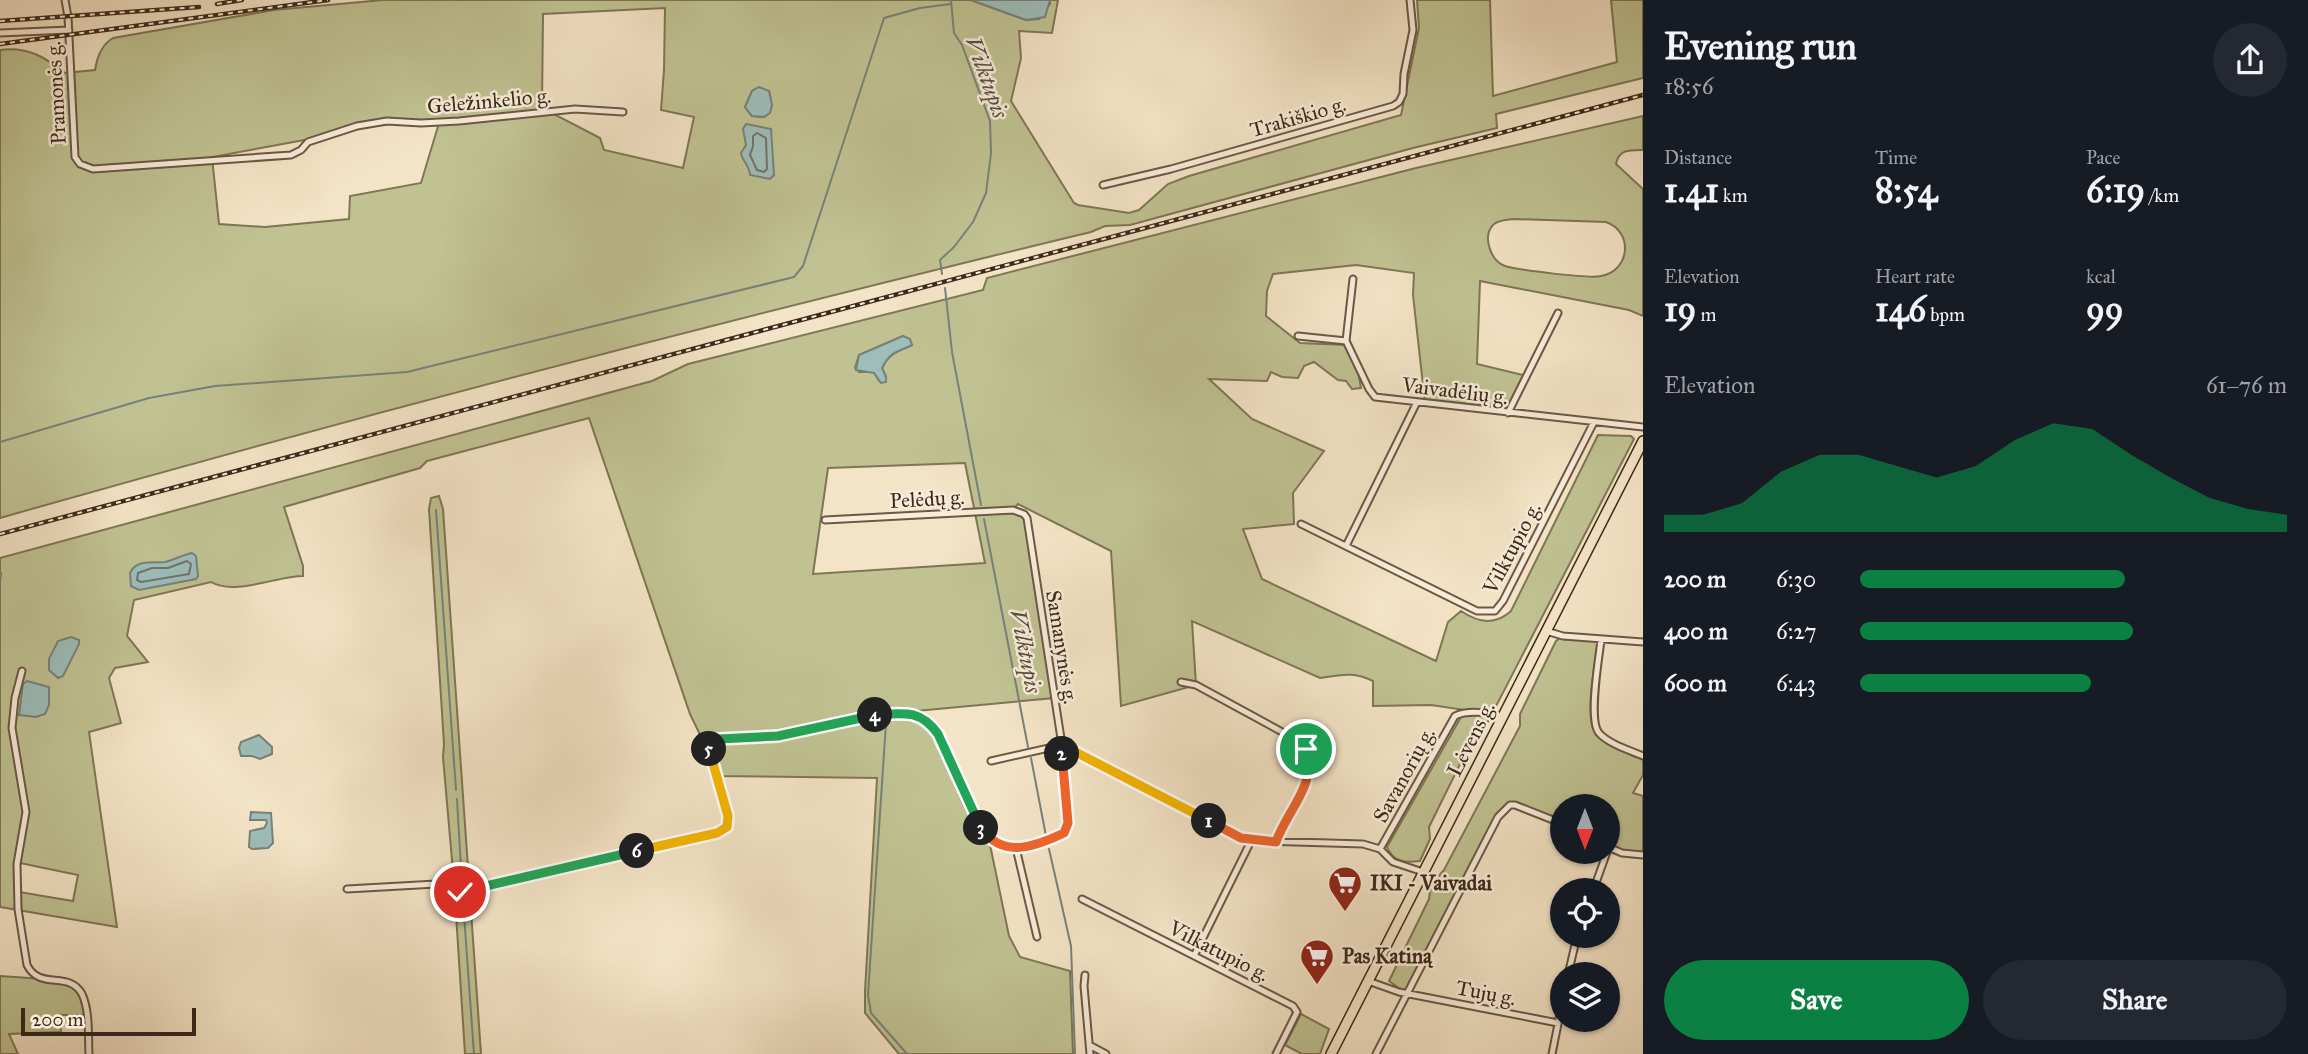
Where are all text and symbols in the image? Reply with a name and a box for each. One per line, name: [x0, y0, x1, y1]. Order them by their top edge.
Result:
text: Evening run: [1664, 23, 1857, 69]
button: share: [2213, 23, 2287, 97]
water label: Vilktupis: [958, 32, 1015, 122]
street label: Pramonės g.: [40, 41, 72, 145]
text: 18:56: [1664, 72, 1714, 100]
street label: Geležinkelio g.: [426, 83, 552, 119]
street label: Trakiškio g.: [1247, 91, 1349, 143]
text: Distance: [1664, 146, 1732, 169]
text: Time: [1875, 146, 1917, 169]
text: Pace: [2086, 146, 2120, 169]
text: 1.41: [1664, 169, 1719, 212]
text: 8:54: [1875, 169, 1937, 212]
text: 6:19: [2086, 169, 2145, 212]
text: km: [1719, 184, 1748, 207]
text: /km: [2145, 184, 2179, 207]
text: Elevation: [1664, 265, 1739, 288]
text: Heart rate: [1875, 265, 1955, 288]
text: kcal: [2086, 265, 2116, 288]
text: 19: [1664, 288, 1696, 331]
text: 146: [1875, 288, 1926, 331]
text: 99: [2086, 288, 2124, 331]
text: m: [1696, 303, 1716, 326]
text: bpm: [1926, 303, 1965, 326]
street label: Vaivadėlių g.: [1399, 371, 1510, 410]
text: Elevation: [1664, 371, 1755, 399]
text: 61–76 m: [2206, 371, 2287, 399]
street label: Pelėdų g.: [889, 484, 965, 514]
street label: Vilktupio g.: [1477, 498, 1547, 599]
text: 200 m: [1664, 565, 1726, 593]
text: 6:30: [1776, 565, 1816, 593]
street label: Samanynės g.: [1040, 588, 1084, 706]
water label: Vilktupis: [1003, 607, 1048, 696]
text: 400 m: [1664, 617, 1728, 645]
text: 6:27: [1776, 617, 1817, 645]
text: 600 m: [1664, 669, 1727, 697]
text: 6:43: [1776, 669, 1816, 697]
street label: Lėvens g.: [1441, 697, 1501, 781]
pin: 4: [858, 698, 892, 732]
text: 4: [869, 703, 880, 726]
pin: [1276, 719, 1336, 779]
street label: Savanorių g.: [1367, 723, 1441, 827]
icon: arrive: [1287, 730, 1325, 768]
pin: 5: [692, 732, 726, 766]
pin: 2: [1044, 736, 1080, 772]
text: 5: [704, 737, 713, 760]
text: 2: [1057, 742, 1066, 765]
north arrow: [1550, 794, 1620, 864]
map controls: [1550, 794, 1620, 1032]
pin: 1: [1192, 804, 1226, 838]
text: 1: [1205, 809, 1212, 832]
pin: 3: [964, 810, 998, 846]
text: 3: [977, 816, 984, 839]
pin: 6: [620, 834, 654, 868]
text: 6: [632, 839, 641, 862]
pin: [430, 862, 490, 922]
supermarket icon: IKI - Vaivadai: [1326, 864, 1364, 913]
place label: IKI - Vaivadai: [1370, 870, 1492, 896]
icon: check: [441, 873, 479, 911]
button: locate: [1550, 878, 1620, 948]
street label: Vilkatupio g.: [1164, 914, 1273, 987]
supermarket icon: Pas Katiną: [1298, 937, 1336, 986]
place label: Pas Katiną: [1342, 943, 1434, 969]
button: Save: [1664, 960, 1969, 1040]
button: Share: [1983, 960, 2287, 1040]
button: layers: [1550, 962, 1620, 1032]
street label: Tujų g.: [1454, 974, 1518, 1012]
scale bar: [21, 1005, 196, 1037]
text: 200 m: [32, 1008, 84, 1031]

